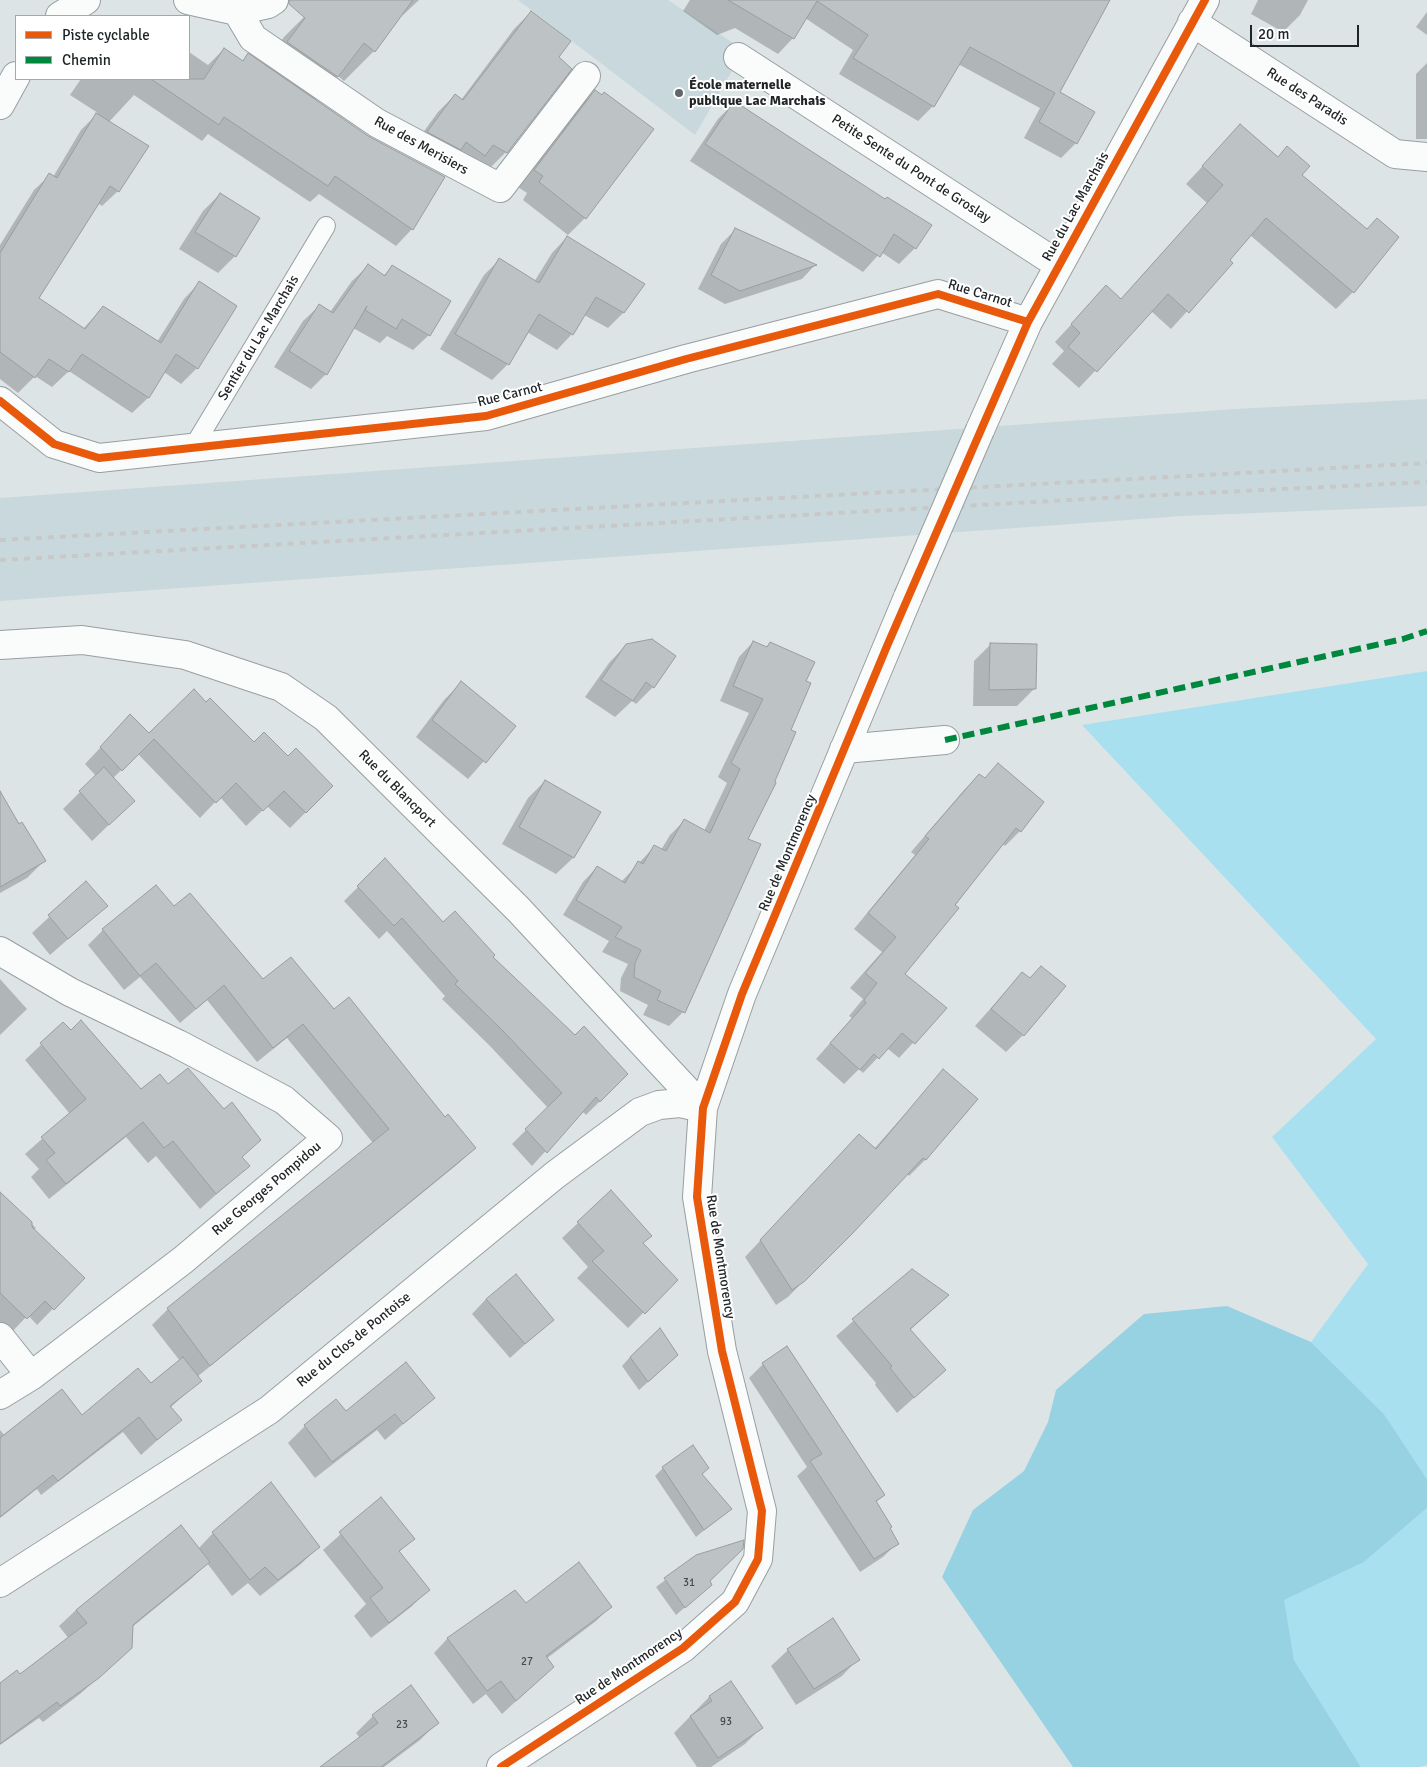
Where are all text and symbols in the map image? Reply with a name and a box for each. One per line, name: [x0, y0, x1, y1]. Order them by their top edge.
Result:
legend: [15, 15, 190, 80]
scale bar: [1252, 15, 1361, 47]
text: 20 m: [1258, 25, 1289, 43]
text: Piste cyclable: [62, 26, 150, 44]
text: Chemin: [62, 51, 111, 69]
street label: Rue des Paradis: [1263, 64, 1351, 130]
place label: École maternelle publique Lac Marchais: [689, 77, 826, 110]
marker: École maternelle publique Lac Marchais: [673, 87, 685, 99]
street label: Petite Sente du Pont de Groslay: [828, 111, 994, 227]
street label: Rue des Merisiers: [371, 113, 471, 179]
street label: Rue du Lac Marchais: [1039, 149, 1113, 265]
street label: Sentier du Lac Marchais: [215, 272, 303, 404]
street label: Rue Carnot: [946, 276, 1014, 312]
street label: Rue Carnot: [476, 379, 544, 411]
street label: Rue du Blancport: [355, 747, 439, 831]
street label: Rue de Montmorency: [756, 792, 820, 914]
street label: Rue Georges Pompidou: [209, 1138, 325, 1240]
street label: Rue de Montmorency: [702, 1194, 738, 1320]
street label: Rue du Clos de Pontoise: [294, 1289, 414, 1391]
house number: 31: [683, 1576, 695, 1590]
street label: Rue de Montmorency: [572, 1625, 686, 1709]
house number: 27: [521, 1655, 533, 1669]
house number: 93: [720, 1715, 732, 1729]
house number: 23: [396, 1718, 408, 1732]

